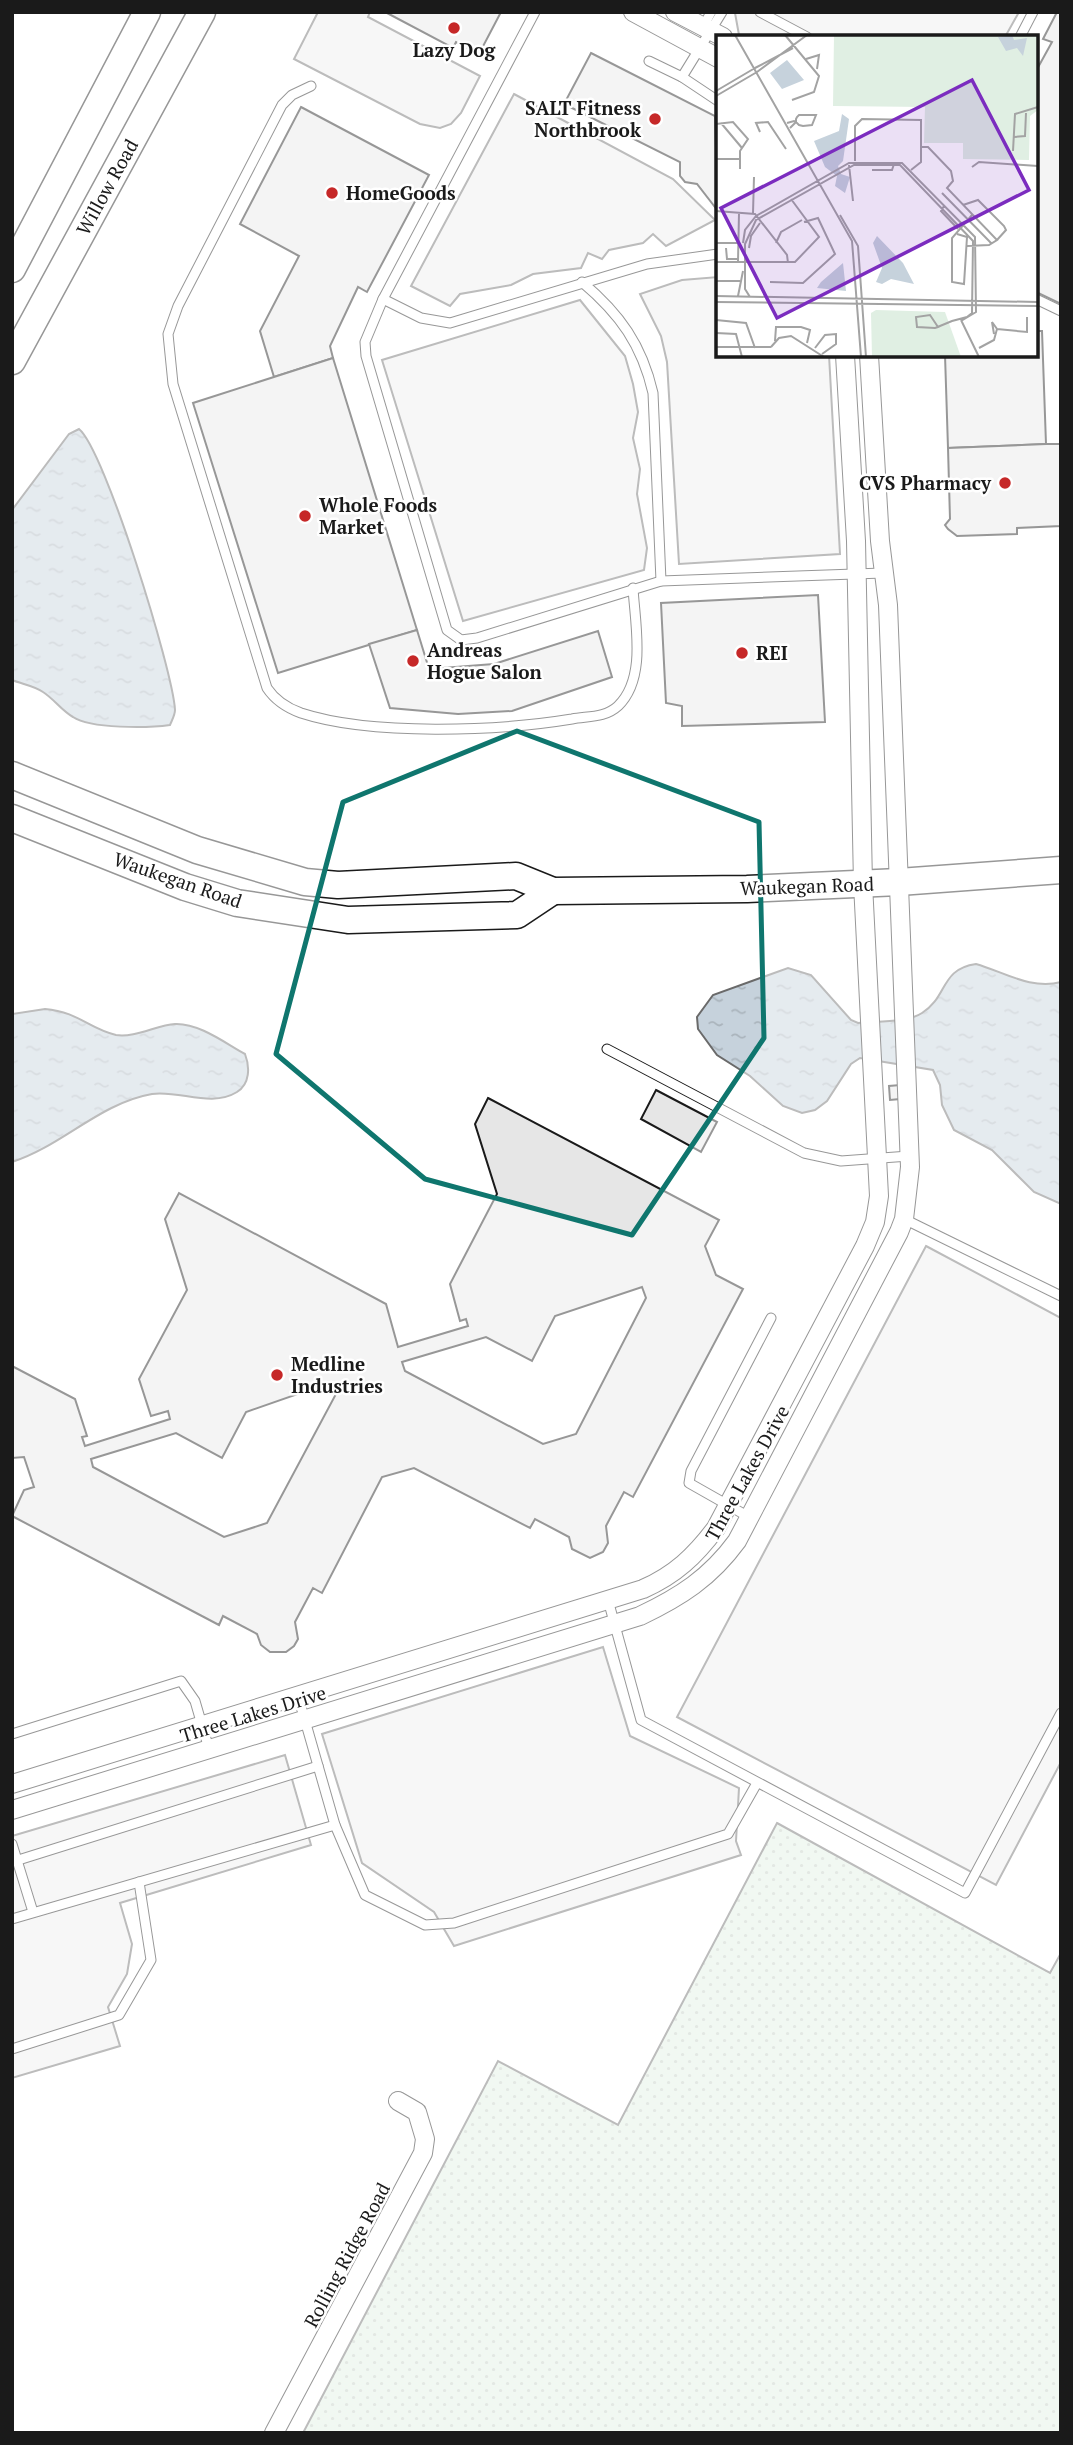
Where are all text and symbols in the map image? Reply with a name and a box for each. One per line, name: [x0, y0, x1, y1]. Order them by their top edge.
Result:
marker: Lazy Dog: [446, 20, 462, 36]
inset map: [716, 35, 1038, 357]
place label: Lazy Dog: [413, 37, 497, 62]
place label: SALT Fitness Northbrook: [525, 95, 642, 142]
marker: SALT Fitness Northbrook: [647, 111, 663, 127]
street label: Willow Road: [70, 134, 143, 239]
place label: HomeGoods: [346, 180, 456, 205]
marker: HomeGoods: [324, 185, 340, 201]
place label: CVS Pharmacy: [859, 470, 992, 495]
marker: CVS Pharmacy: [997, 475, 1013, 491]
place label: Whole Foods Market: [319, 492, 438, 539]
marker: Whole Foods Market: [297, 508, 313, 524]
place label: Andreas Hogue Salon: [427, 637, 543, 684]
place label: REI: [756, 640, 788, 665]
marker: REI: [734, 645, 750, 661]
marker: Andreas Hogue Salon: [405, 653, 421, 669]
street label: Waukegan Road: [111, 846, 246, 913]
street label: Waukegan Road: [740, 871, 875, 900]
place label: Medline Industries: [291, 1351, 383, 1398]
marker: Medline Industries: [269, 1367, 285, 1383]
street label: Three Lakes Drive: [699, 1401, 794, 1545]
street label: Three Lakes Drive: [177, 1679, 329, 1748]
street label: Rolling Ridge Road: [298, 2178, 395, 2331]

